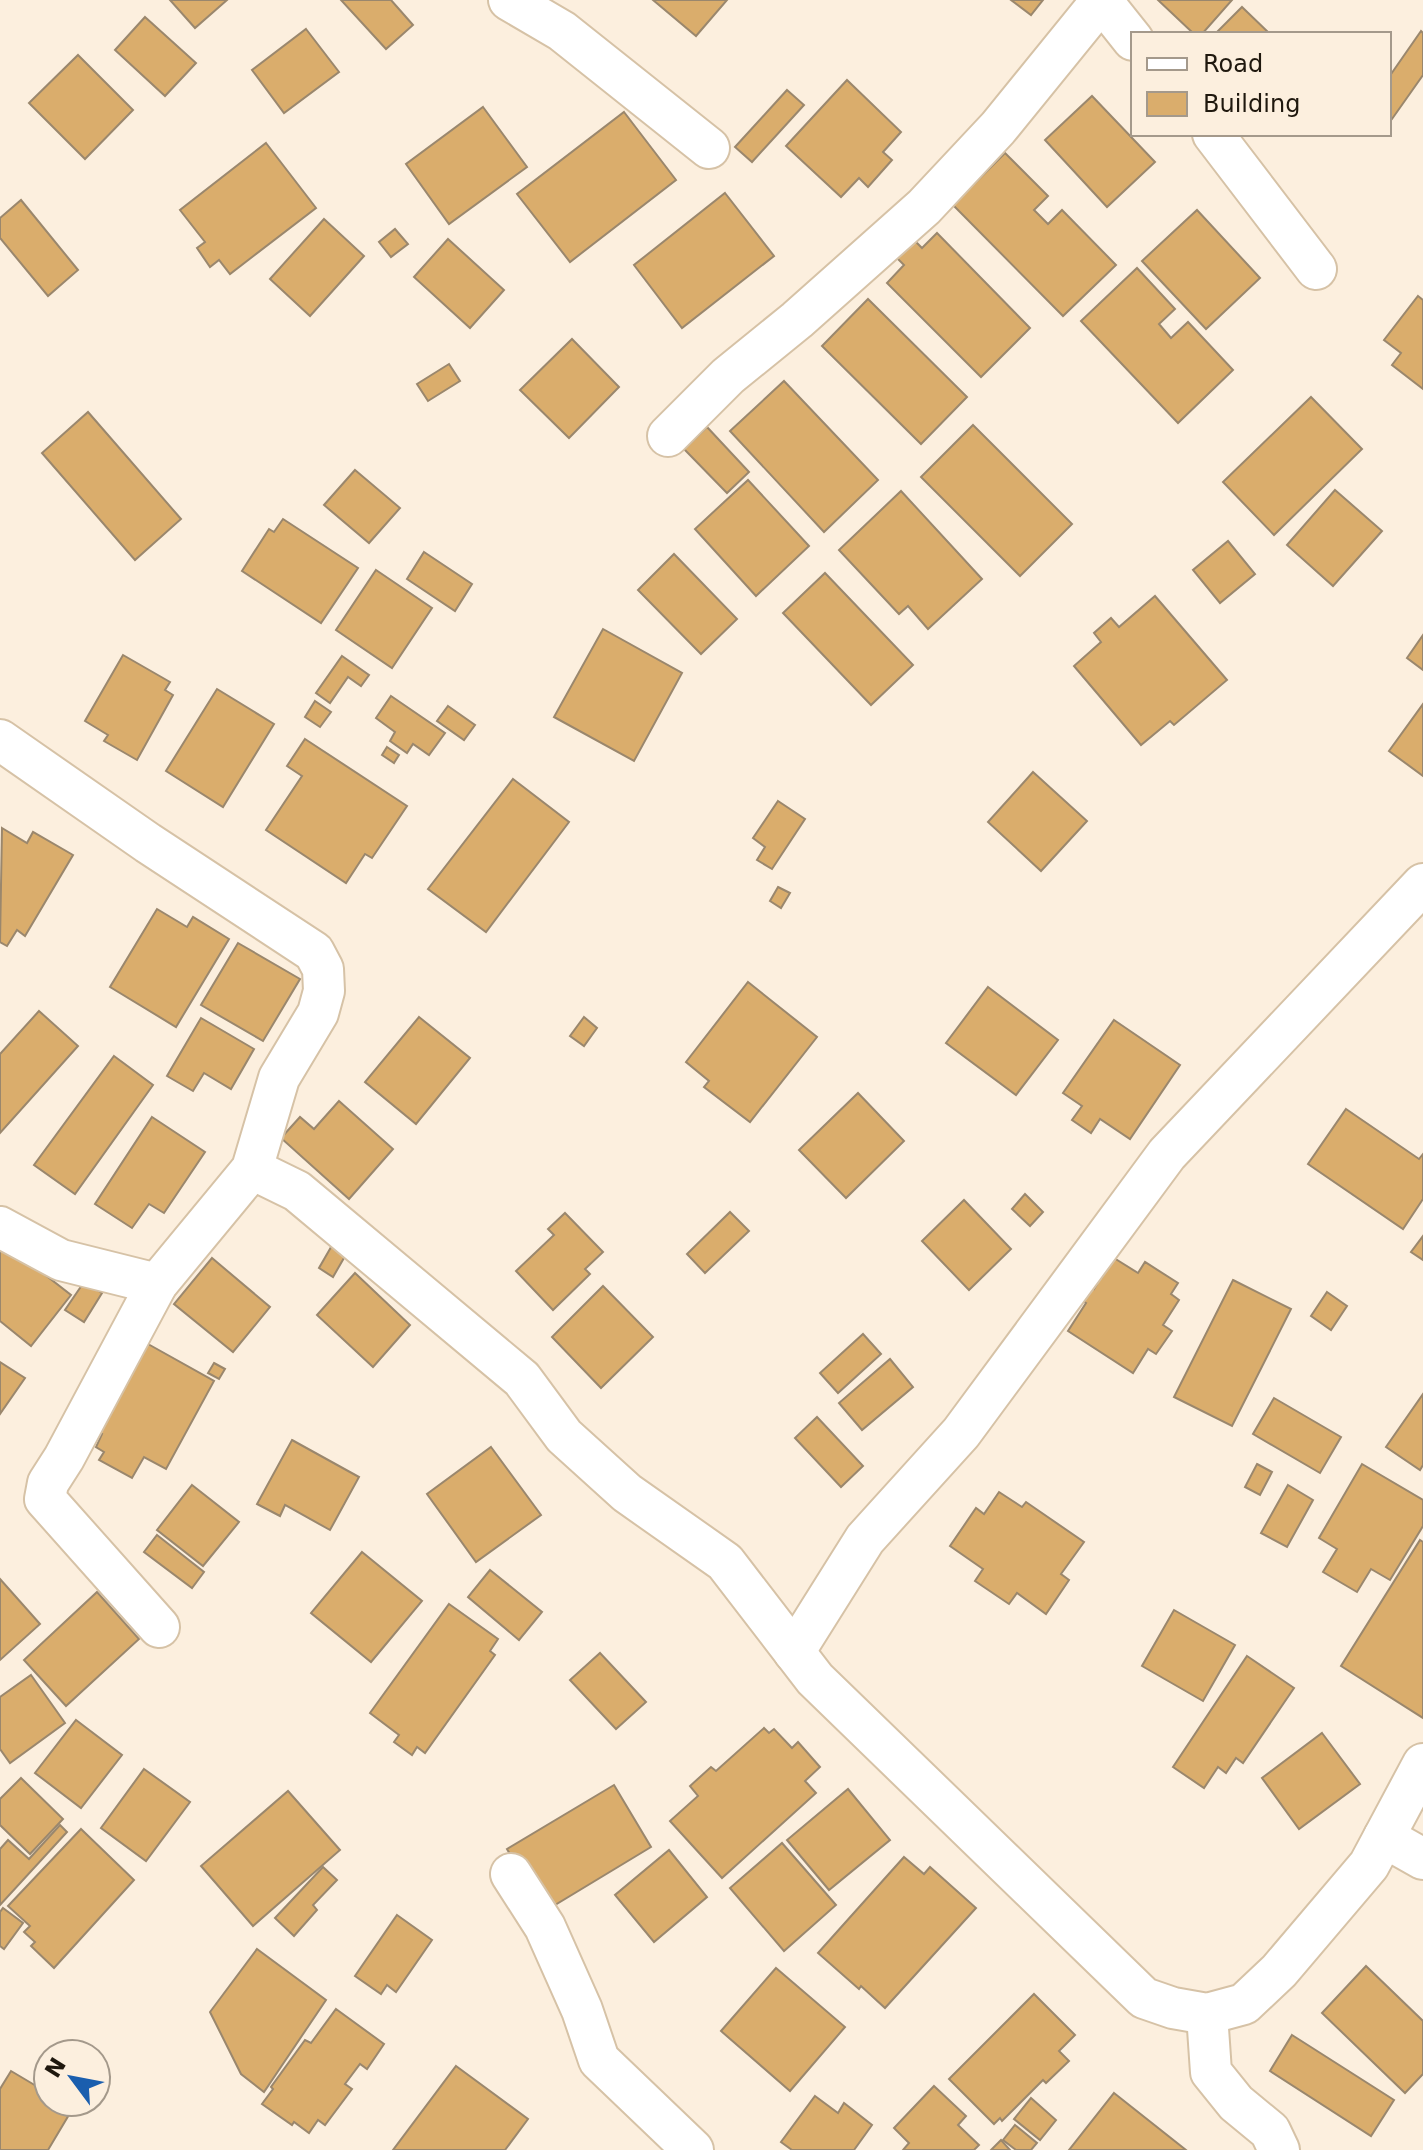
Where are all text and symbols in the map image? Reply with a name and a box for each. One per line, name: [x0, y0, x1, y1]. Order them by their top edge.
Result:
legend: [1131, 32, 1391, 136]
text: Road: [1203, 50, 1263, 78]
text: Building: [1203, 90, 1300, 118]
north arrow: [32, 2038, 112, 2118]
text: N: [40, 2053, 71, 2082]

